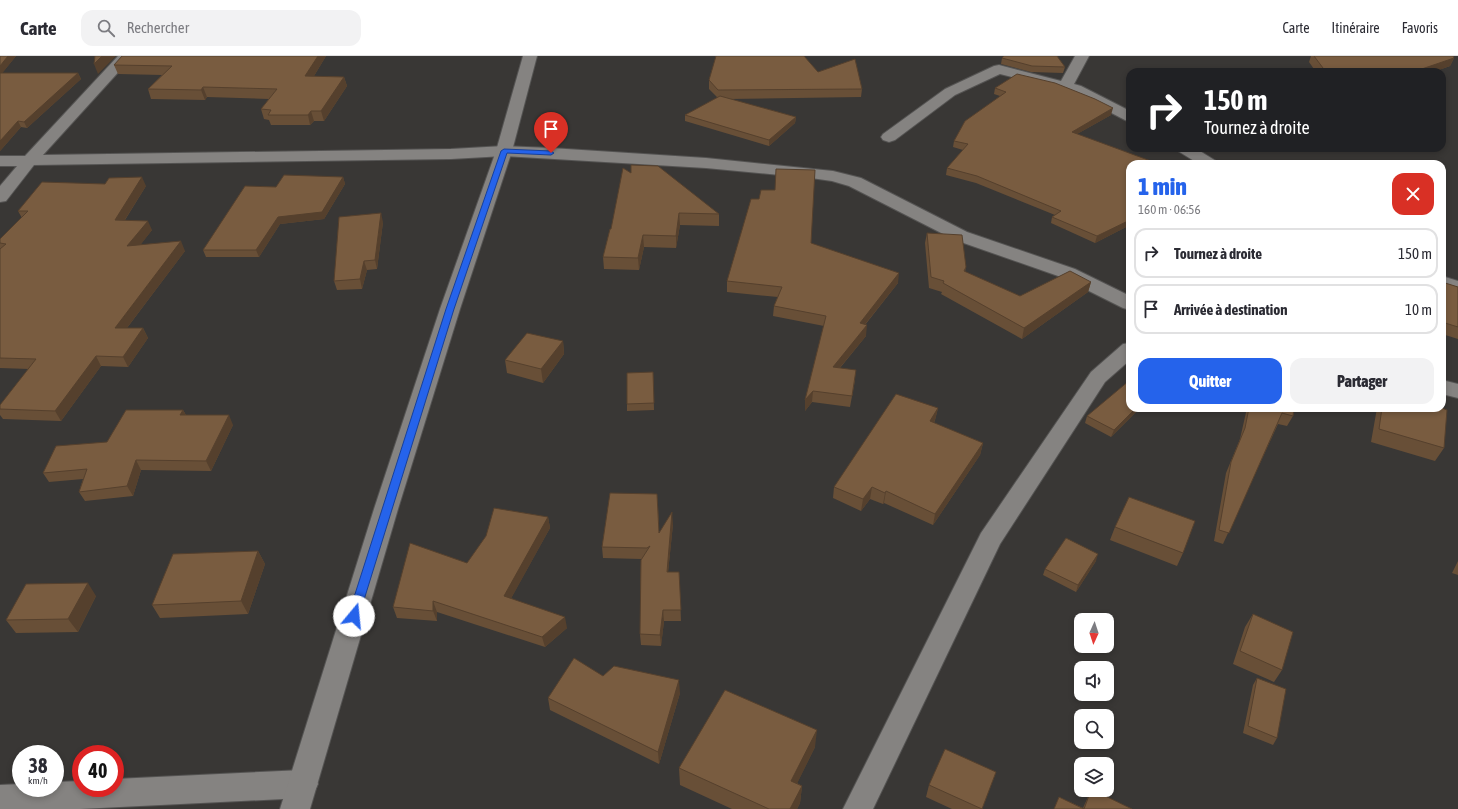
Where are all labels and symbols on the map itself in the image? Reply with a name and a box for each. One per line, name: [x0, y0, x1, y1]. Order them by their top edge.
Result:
pin: [534, 112, 568, 153]
position arrow: [333, 595, 375, 637]
north arrow: [1074, 613, 1114, 653]
speed limit sign: 40: [72, 745, 124, 797]

